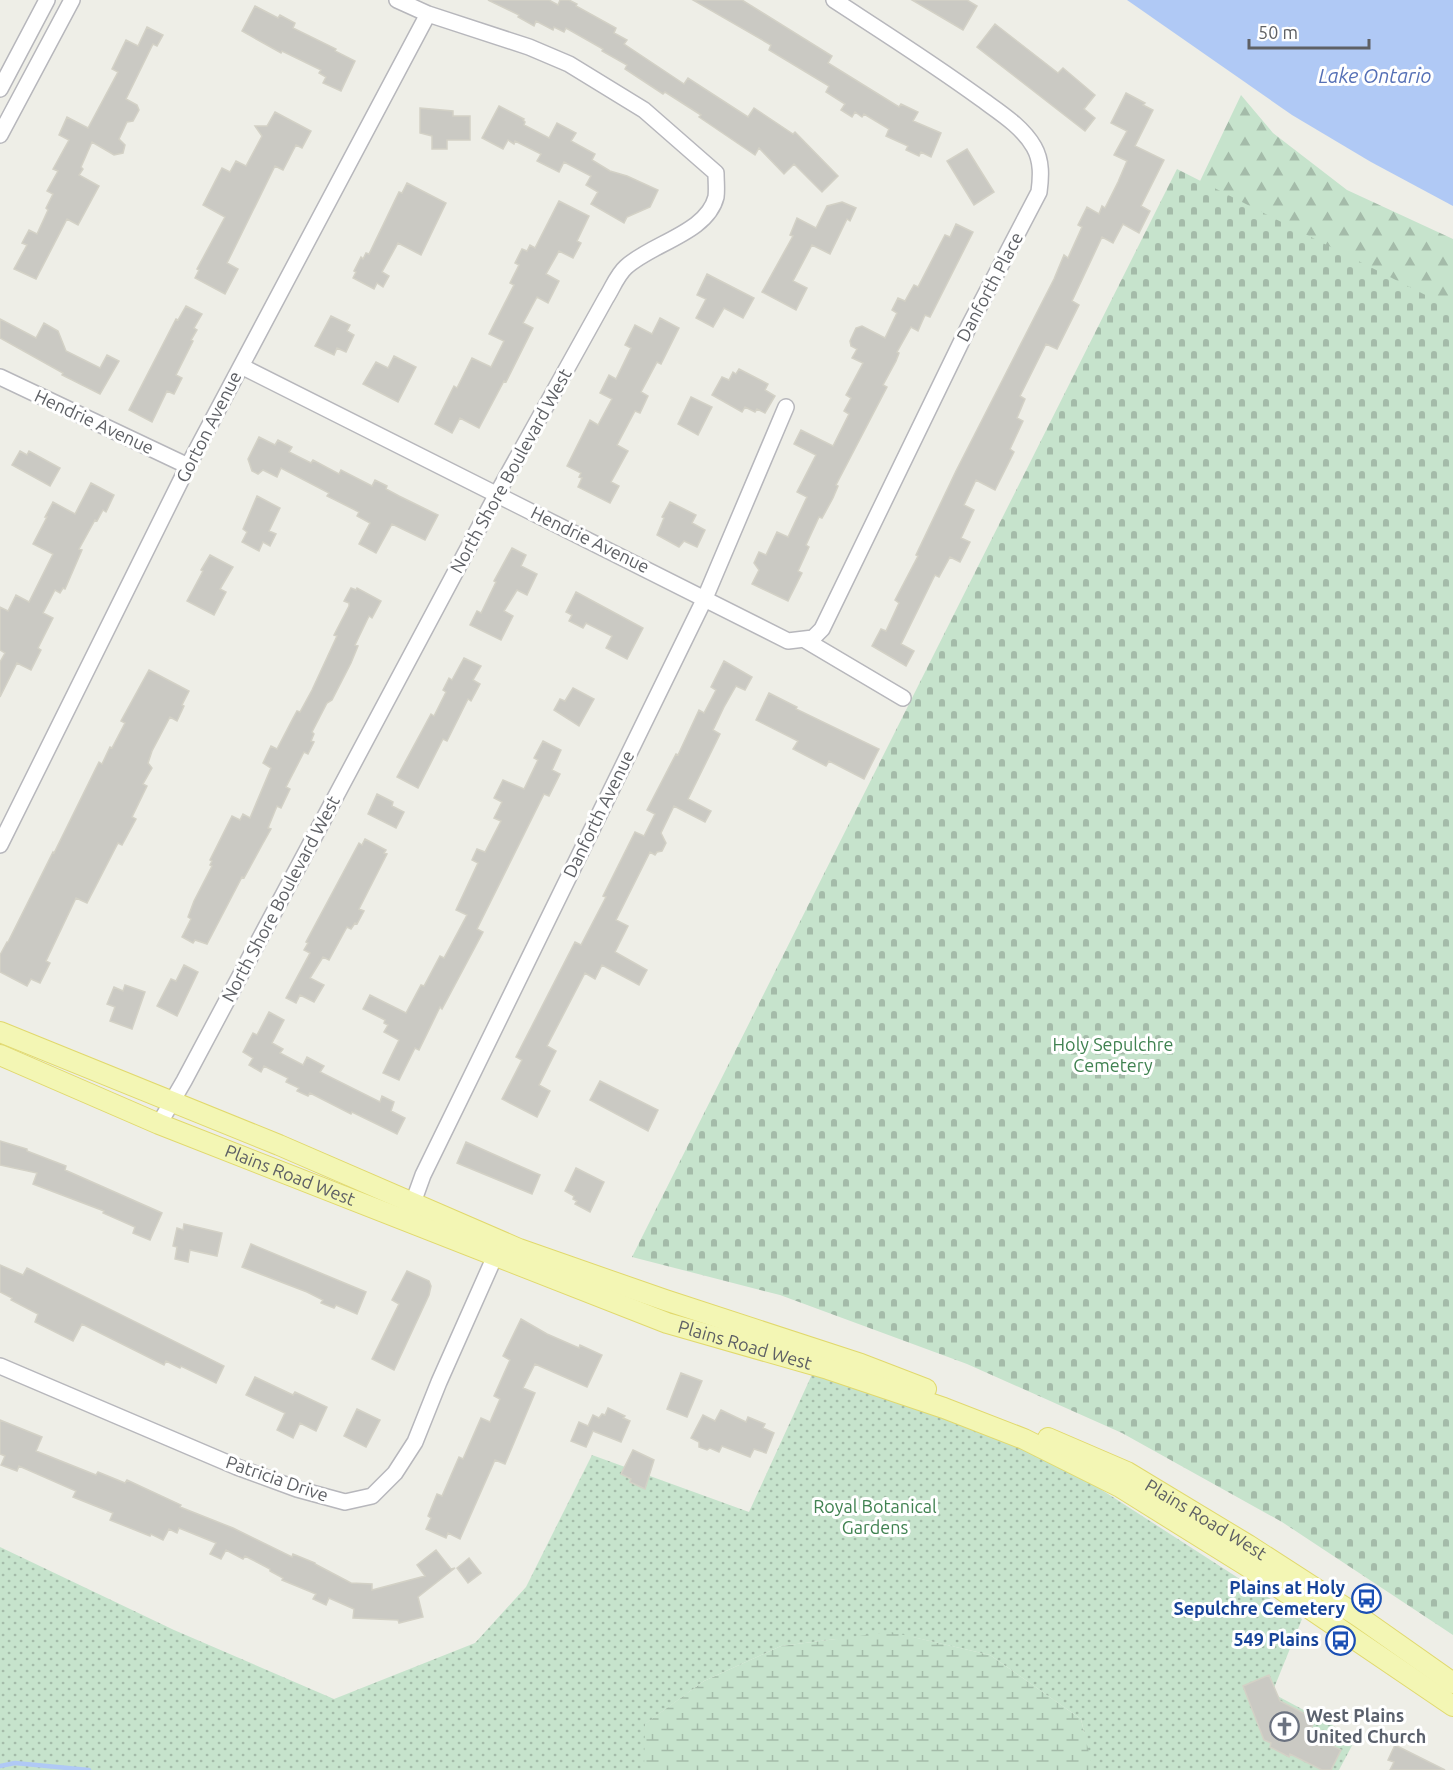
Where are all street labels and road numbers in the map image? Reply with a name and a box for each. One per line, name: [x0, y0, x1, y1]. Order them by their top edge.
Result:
street label: Danforth Place: [952, 228, 1026, 345]
street label: North Shore Boulevard West: [446, 365, 575, 576]
street label: Gorton Avenue: [172, 368, 245, 485]
street label: Hendrie Avenue: [32, 385, 157, 457]
street label: Hendrie Avenue: [528, 502, 653, 576]
street label: Danforth Avenue: [559, 747, 637, 880]
street label: North Shore Boulevard West: [217, 792, 343, 1005]
street label: Plains Road West: [222, 1140, 358, 1209]
street label: Plains Road West: [676, 1316, 814, 1373]
street label: Patricia Drive: [224, 1451, 331, 1505]
street label: Plains Road West: [1142, 1474, 1271, 1563]

